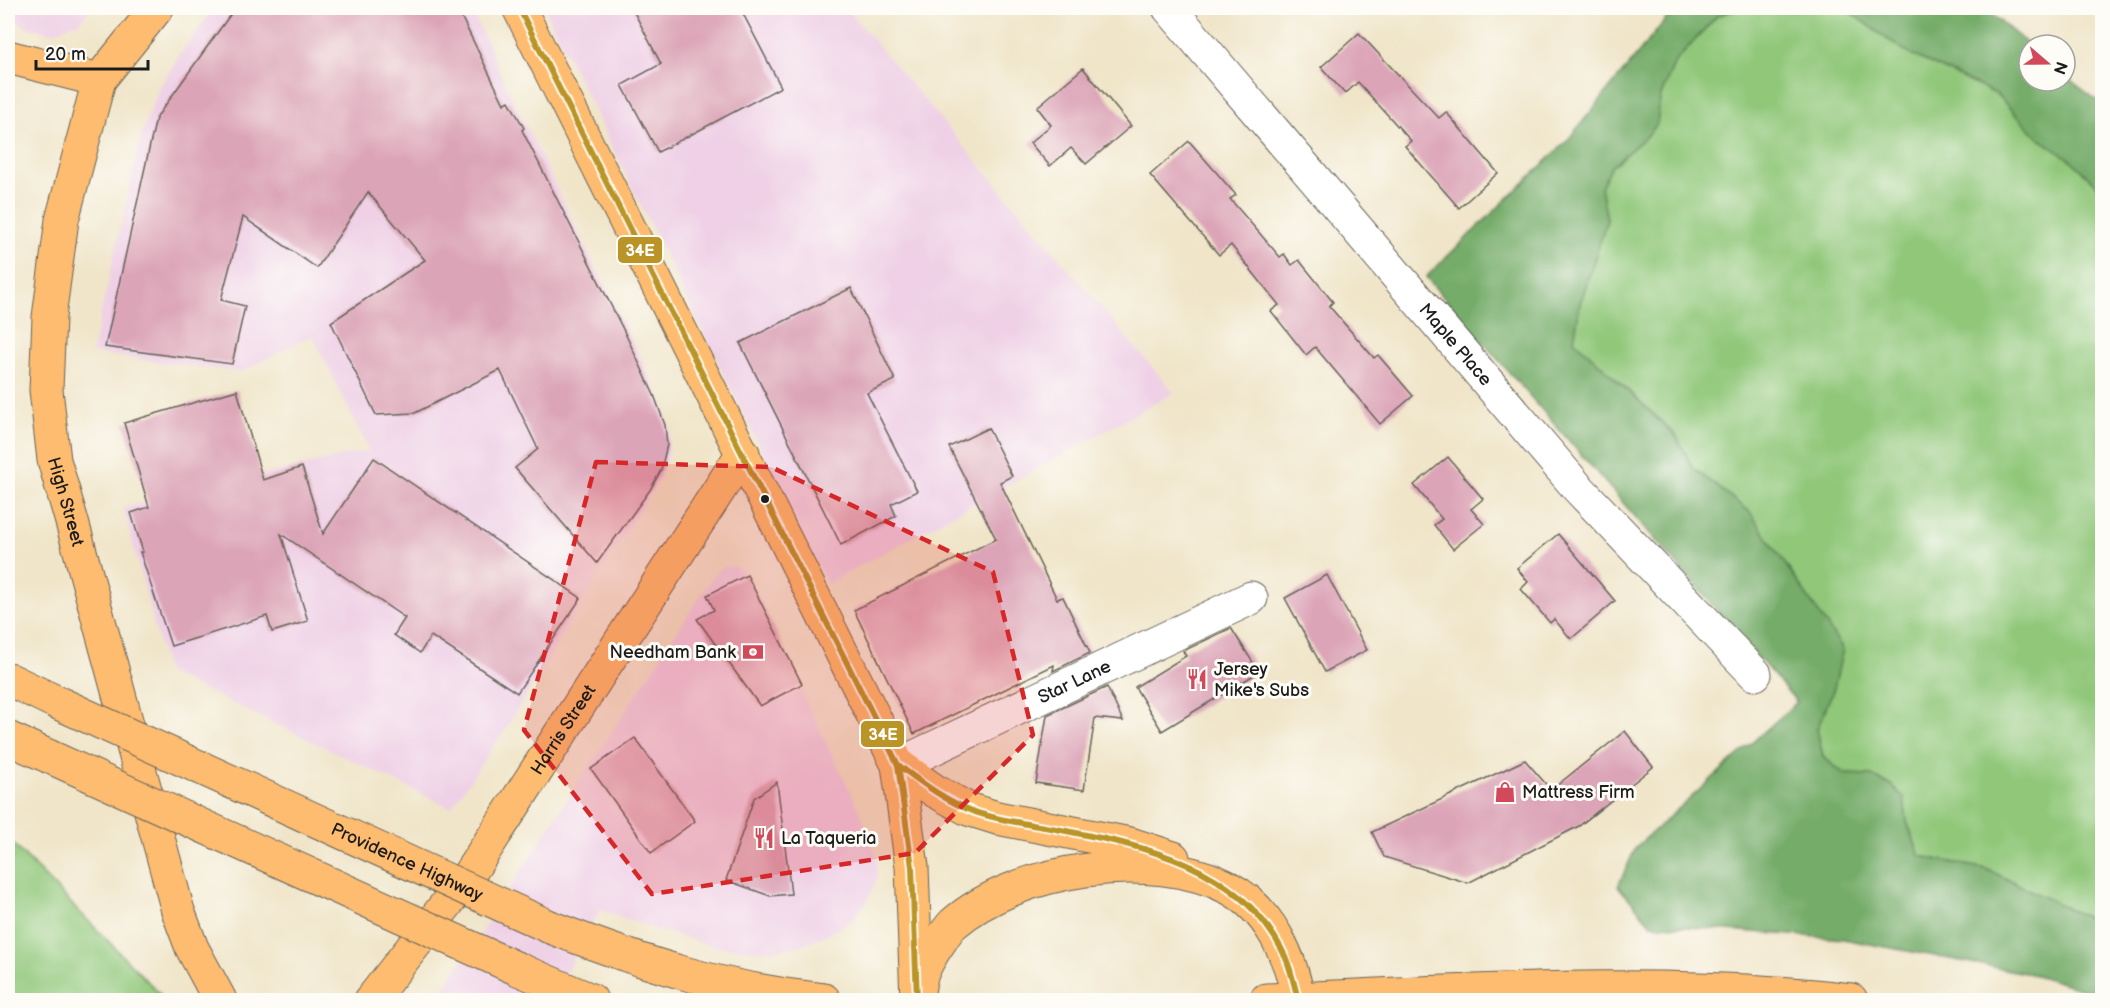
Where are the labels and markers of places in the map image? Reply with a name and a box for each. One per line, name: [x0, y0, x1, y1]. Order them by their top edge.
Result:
unlabelled marker: [759, 493, 771, 505]
bank icon: Needham Bank: [741, 640, 765, 664]
place label: Needham Bank: [609, 642, 736, 663]
place label: Jersey Mike's Subs: [1214, 659, 1309, 701]
restaurant icon: Jersey Mike's Subs: [1185, 667, 1209, 691]
shop icon: Mattress Firm: [1493, 780, 1517, 804]
place label: Mattress Firm: [1522, 782, 1635, 803]
restaurant icon: La Taqueria: [752, 826, 776, 850]
place label: La Taqueria: [781, 828, 877, 849]

